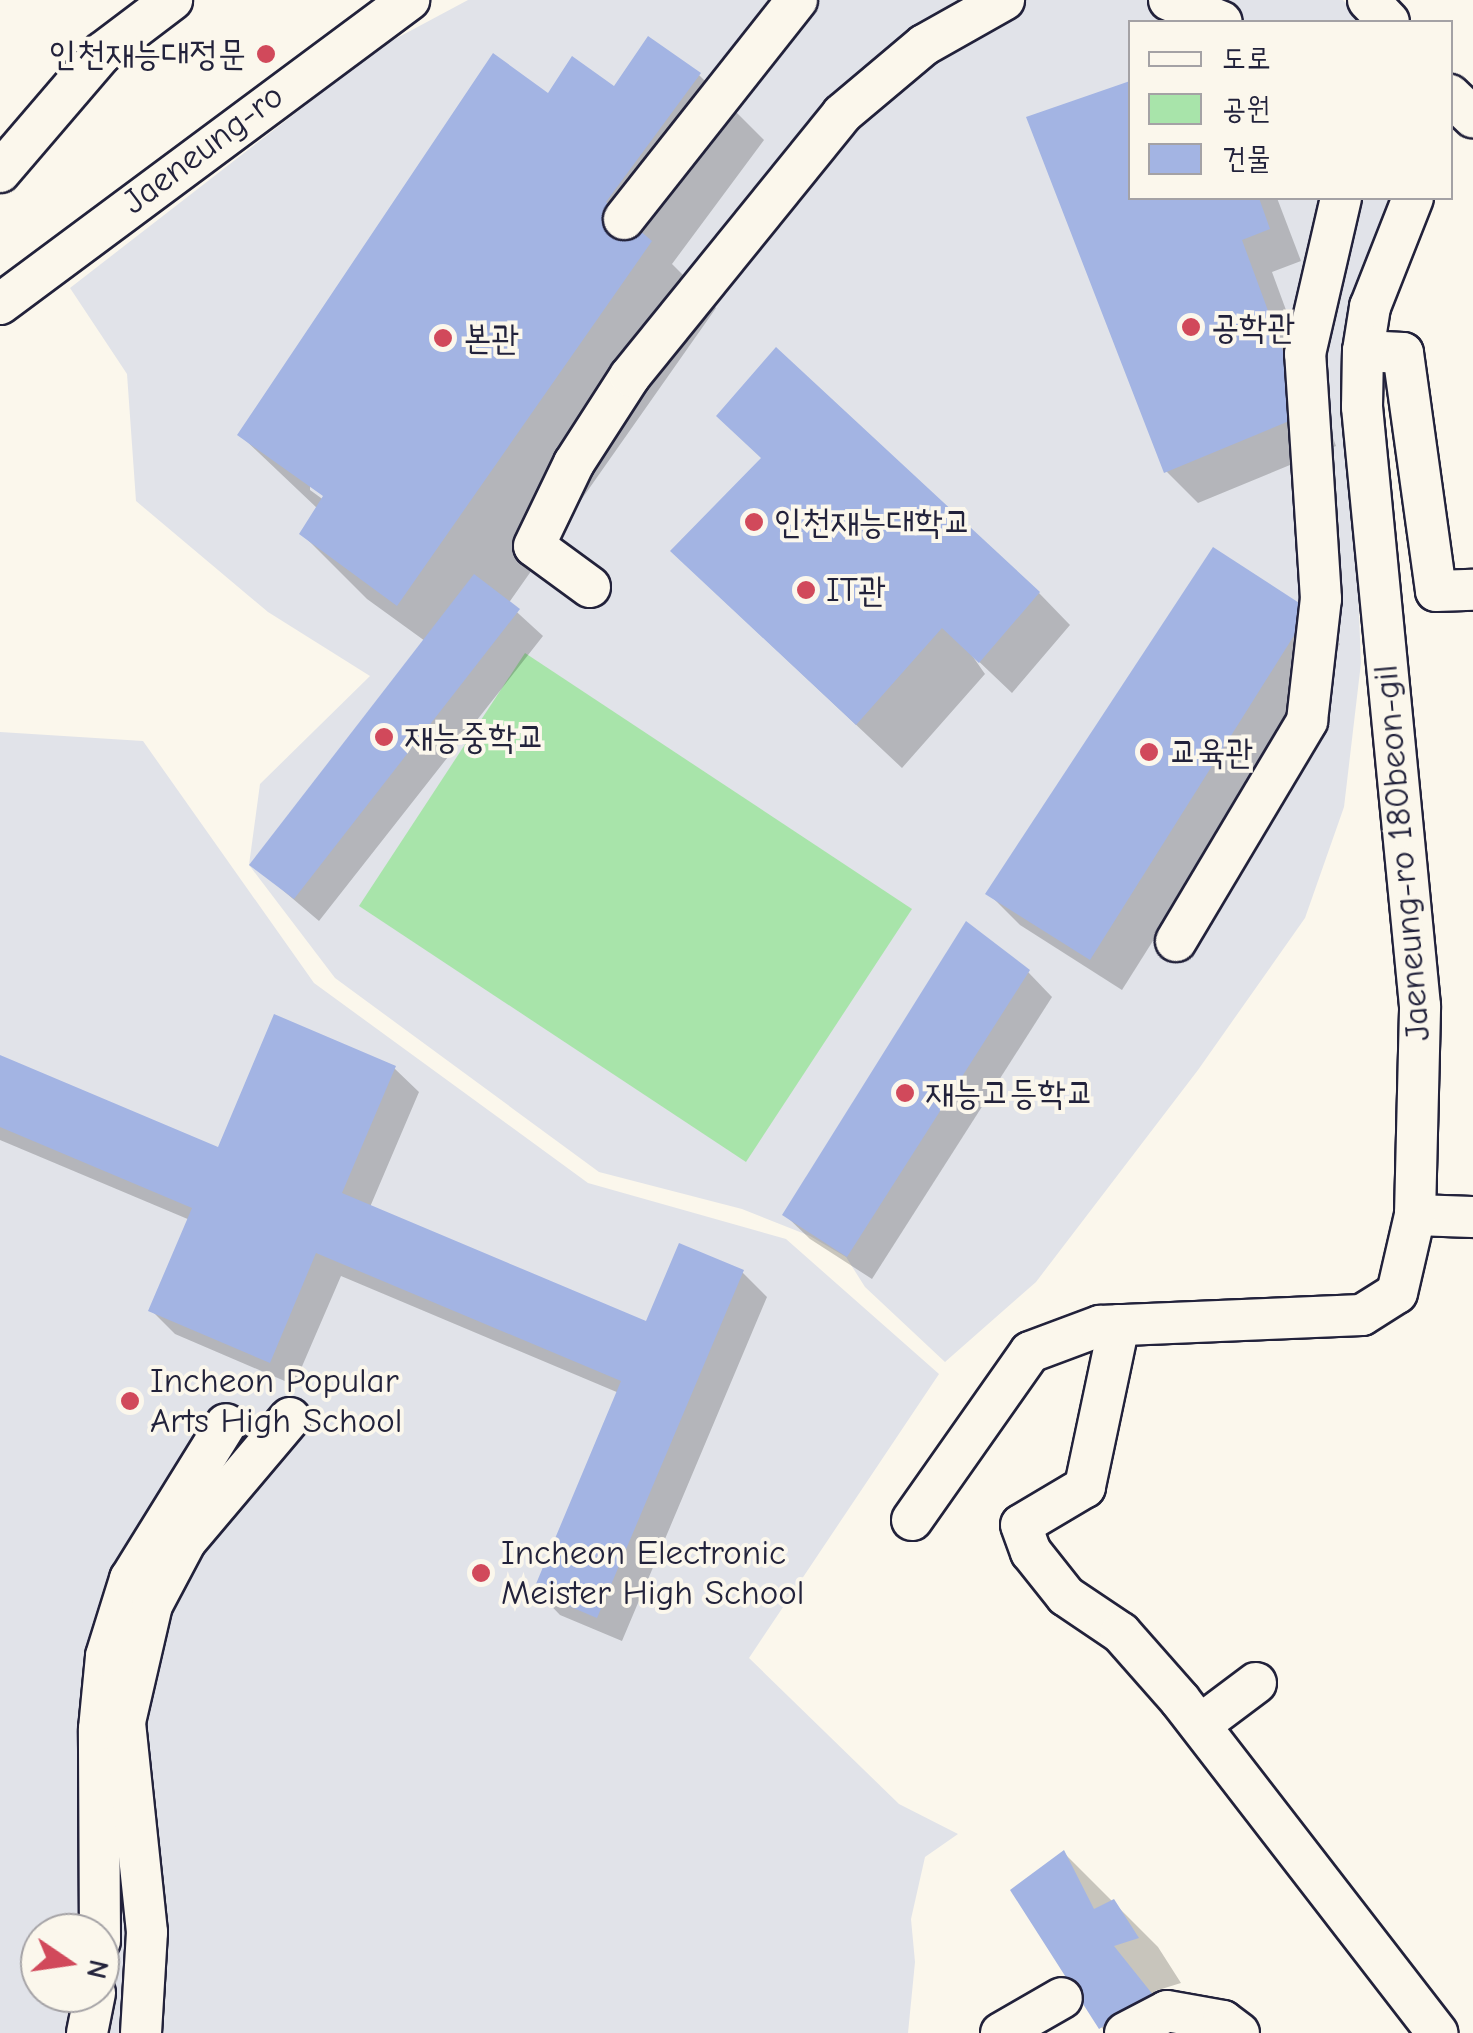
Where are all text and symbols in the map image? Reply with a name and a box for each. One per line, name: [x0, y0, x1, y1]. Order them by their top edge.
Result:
legend: [1128, 20, 1453, 200]
place label: 인천재능대정문: [49, 33, 246, 75]
text: 도로: [1222, 41, 1270, 76]
marker: 인천재능대정문: [255, 43, 277, 65]
street label: Jaeneung-ro: [114, 75, 292, 223]
text: 공원: [1222, 91, 1270, 126]
text: 건물: [1222, 141, 1270, 176]
place label: 공학관: [1211, 306, 1295, 348]
marker: 공학관: [1180, 316, 1202, 338]
place label: 본관: [463, 317, 519, 359]
marker: 본관: [432, 327, 454, 349]
place label: 인천재능대학교: [774, 501, 971, 543]
marker: 인천재능대학교: [743, 511, 765, 533]
place label: IT관: [826, 569, 886, 611]
marker: IT관: [795, 579, 817, 601]
street label: Jaeneung-ro 180beon-gil: [1365, 663, 1439, 1043]
place label: 재능중학교: [404, 716, 545, 758]
marker: 재능중학교: [373, 726, 395, 748]
place label: 교육관: [1169, 731, 1253, 773]
marker: 교육관: [1138, 741, 1160, 763]
place label: 재능고등학교: [925, 1072, 1094, 1114]
marker: 재능고등학교: [894, 1082, 916, 1104]
place label: Incheon Popular Arts High School: [150, 1360, 402, 1442]
marker: Incheon Popular Arts High School: [119, 1390, 141, 1412]
place label: Incheon Electronic Meister High School: [501, 1532, 804, 1614]
marker: Incheon Electronic Meister High School: [470, 1562, 492, 1584]
north arrow: [20, 1913, 120, 2013]
text: N: [80, 1957, 115, 1982]

